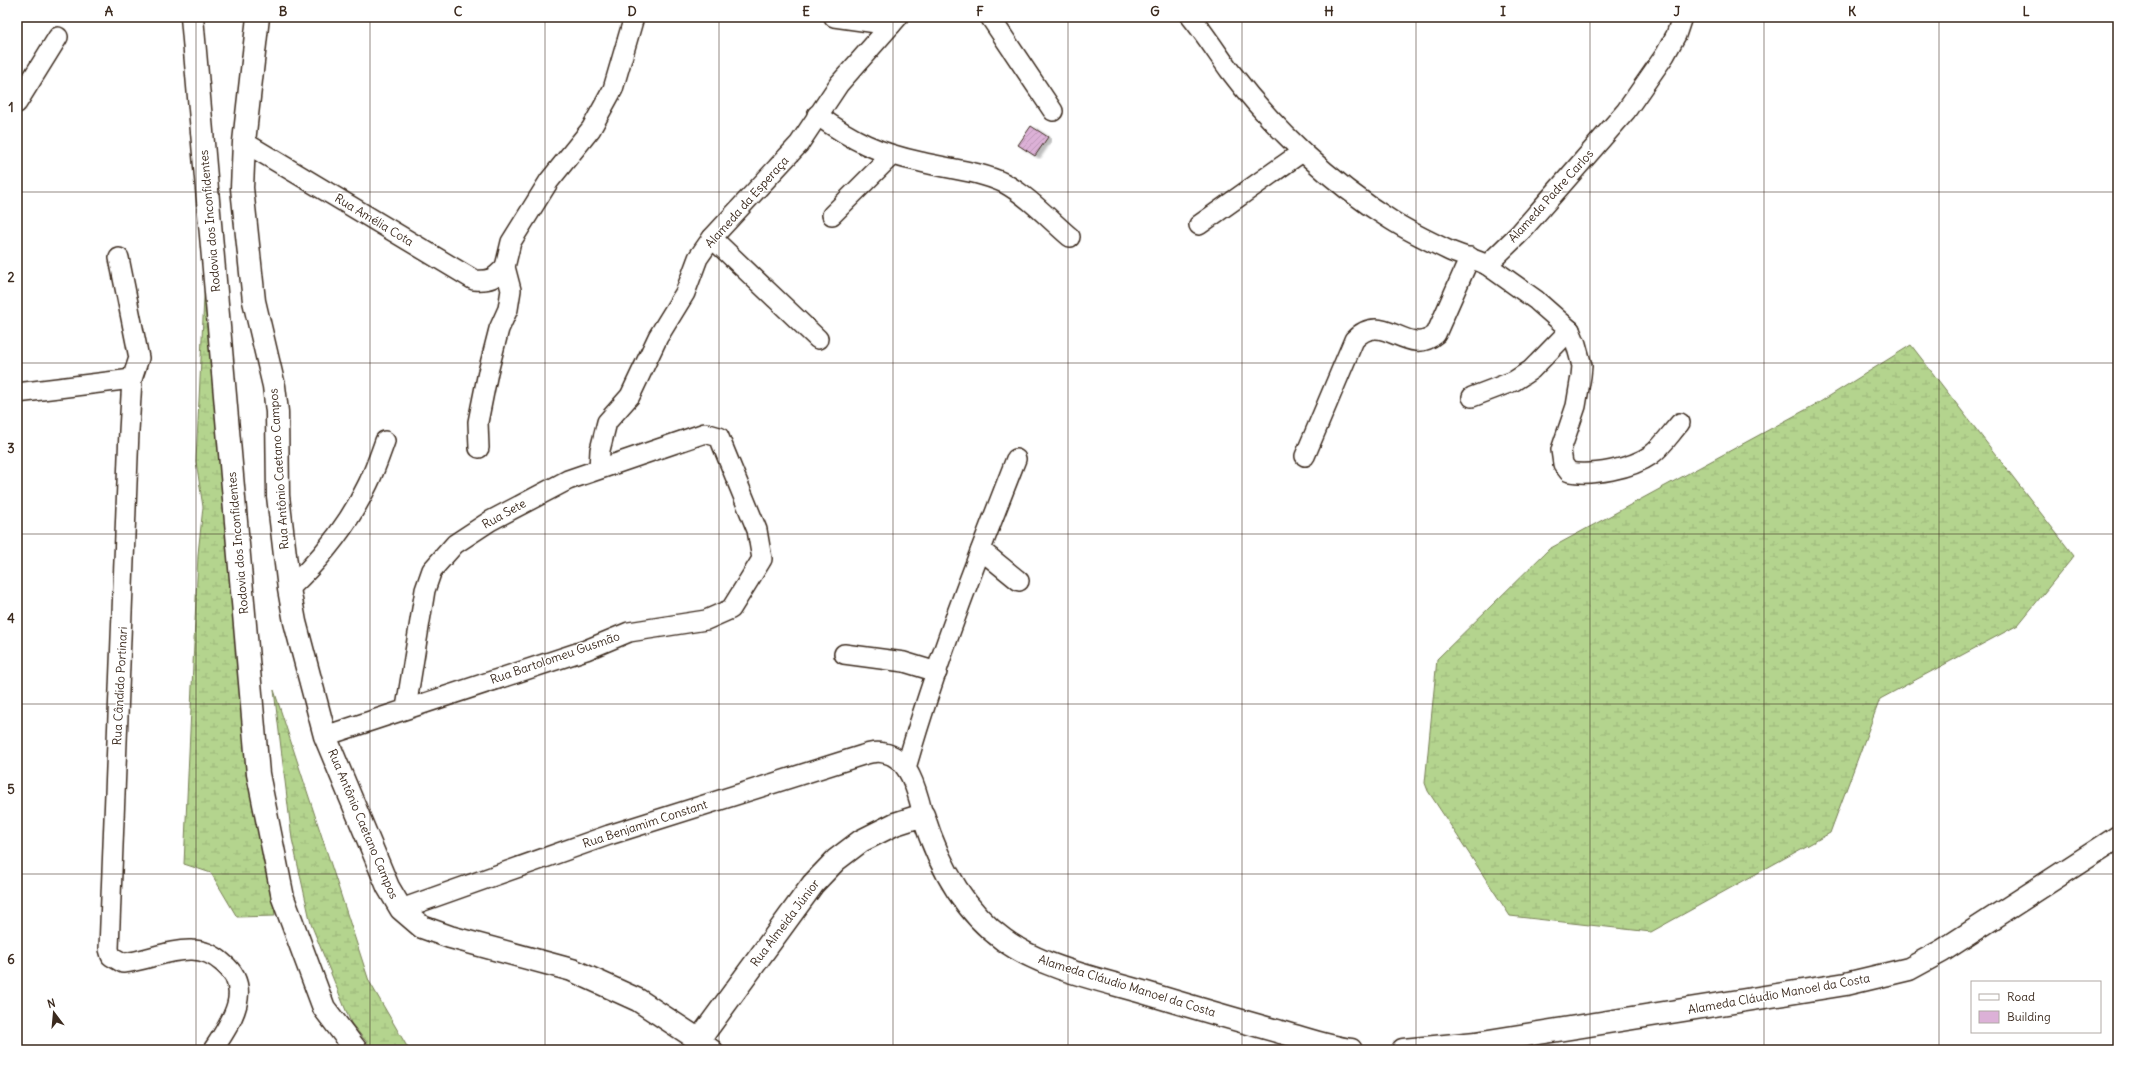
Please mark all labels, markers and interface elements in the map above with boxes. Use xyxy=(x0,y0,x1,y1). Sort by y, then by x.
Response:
text: A xyxy=(105,3,114,20)
text: B xyxy=(279,3,288,20)
text: C xyxy=(454,3,463,20)
text: D xyxy=(627,3,637,20)
text: E xyxy=(802,3,810,20)
text: F xyxy=(976,3,984,20)
text: G xyxy=(1150,3,1160,20)
text: H xyxy=(1324,3,1334,20)
text: I xyxy=(1500,3,1506,20)
text: J xyxy=(1674,3,1681,20)
text: K xyxy=(1848,3,1857,20)
text: L xyxy=(2022,3,2030,20)
text: 1 xyxy=(8,99,14,116)
street label: Alameda Padre Carlos xyxy=(1505,146,1596,245)
street label: Rodovia dos Inconfidentes xyxy=(196,149,223,293)
street label: Alameda da Esperaça xyxy=(702,153,792,251)
street label: Rua Amélia Cota xyxy=(332,190,417,249)
text: 2 xyxy=(7,269,15,286)
street label: Rua Antônio Caetano Campos xyxy=(265,388,292,550)
text: 3 xyxy=(7,440,15,457)
street label: Rodovia dos Inconfidentes xyxy=(224,471,251,615)
street label: Rua Sete xyxy=(479,495,528,532)
text: 4 xyxy=(7,610,15,627)
street label: Rua Cândido Portinari xyxy=(109,626,130,746)
street label: Rua Bartolomeu Gusmão xyxy=(488,628,622,687)
street label: Rua Antônio Caetano Campos xyxy=(325,747,402,901)
text: 5 xyxy=(7,781,15,798)
street label: Rua Benjamim Constant xyxy=(581,796,709,851)
street label: Rua Almeida Júnior xyxy=(747,876,822,969)
text: 6 xyxy=(7,951,15,968)
street label: Alameda Cláudio Manoel da Costa xyxy=(1037,951,1218,1020)
street label: Alameda Cláudio Manoel da Costa xyxy=(1687,970,1871,1017)
legend xyxy=(1971,981,2101,1033)
text: Road xyxy=(2007,989,2035,1004)
north arrow xyxy=(34,993,74,1033)
text: N xyxy=(46,996,57,1011)
text: Building xyxy=(2007,1009,2051,1024)

